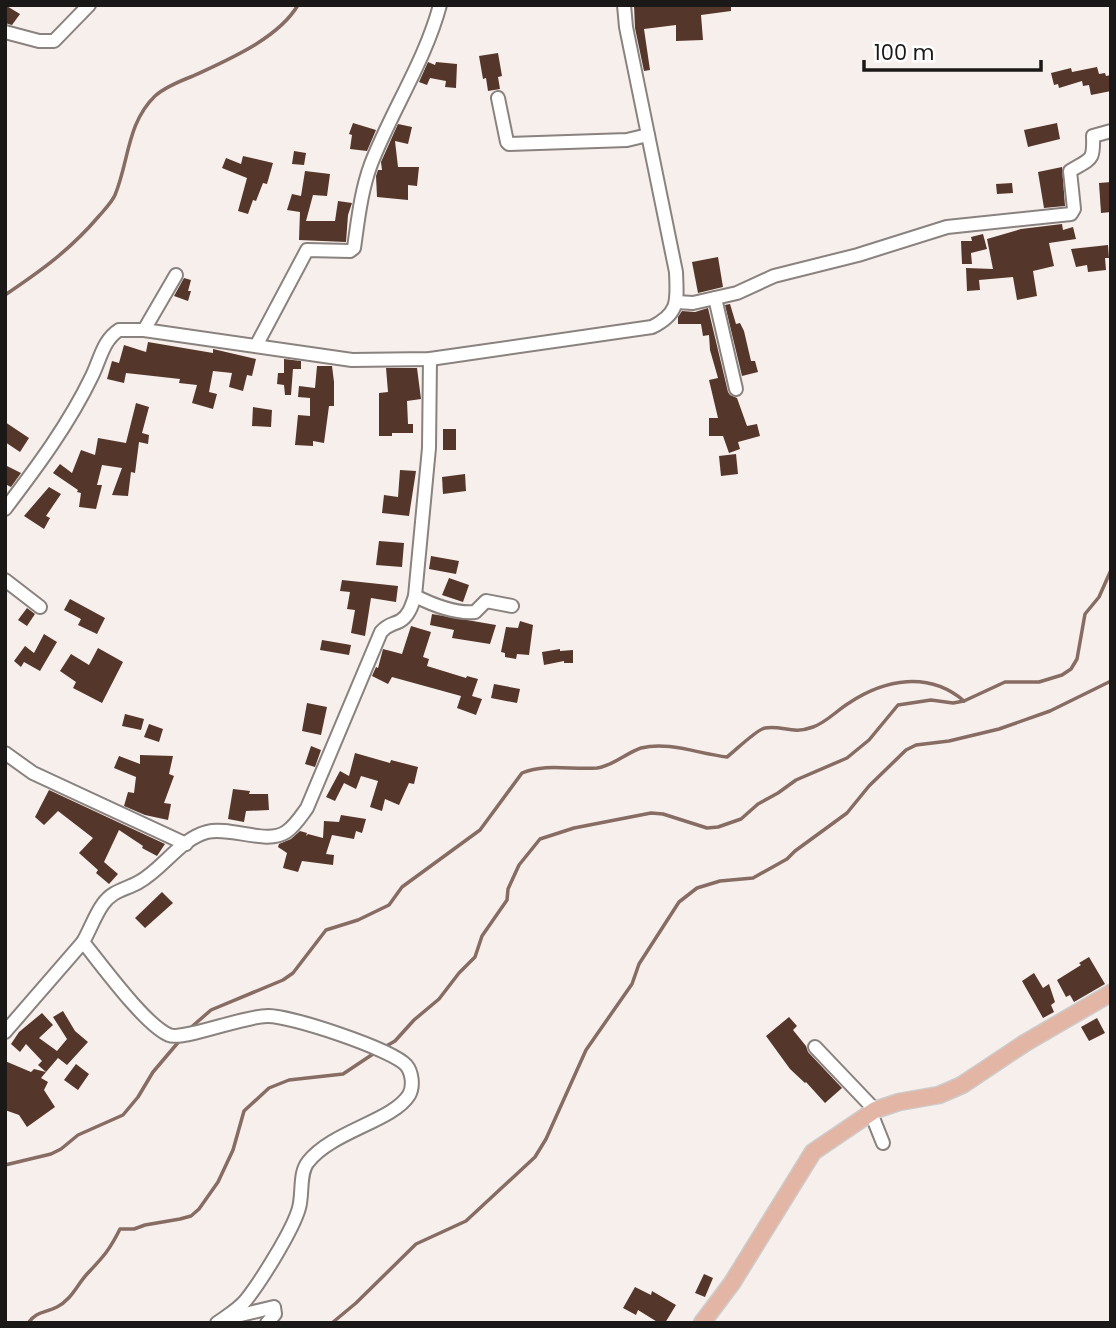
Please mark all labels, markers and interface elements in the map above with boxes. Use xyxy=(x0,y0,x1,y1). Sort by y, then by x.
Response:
scale bar xyxy=(864,28,1041,72)
text: 100 m xyxy=(874,38,934,67)

